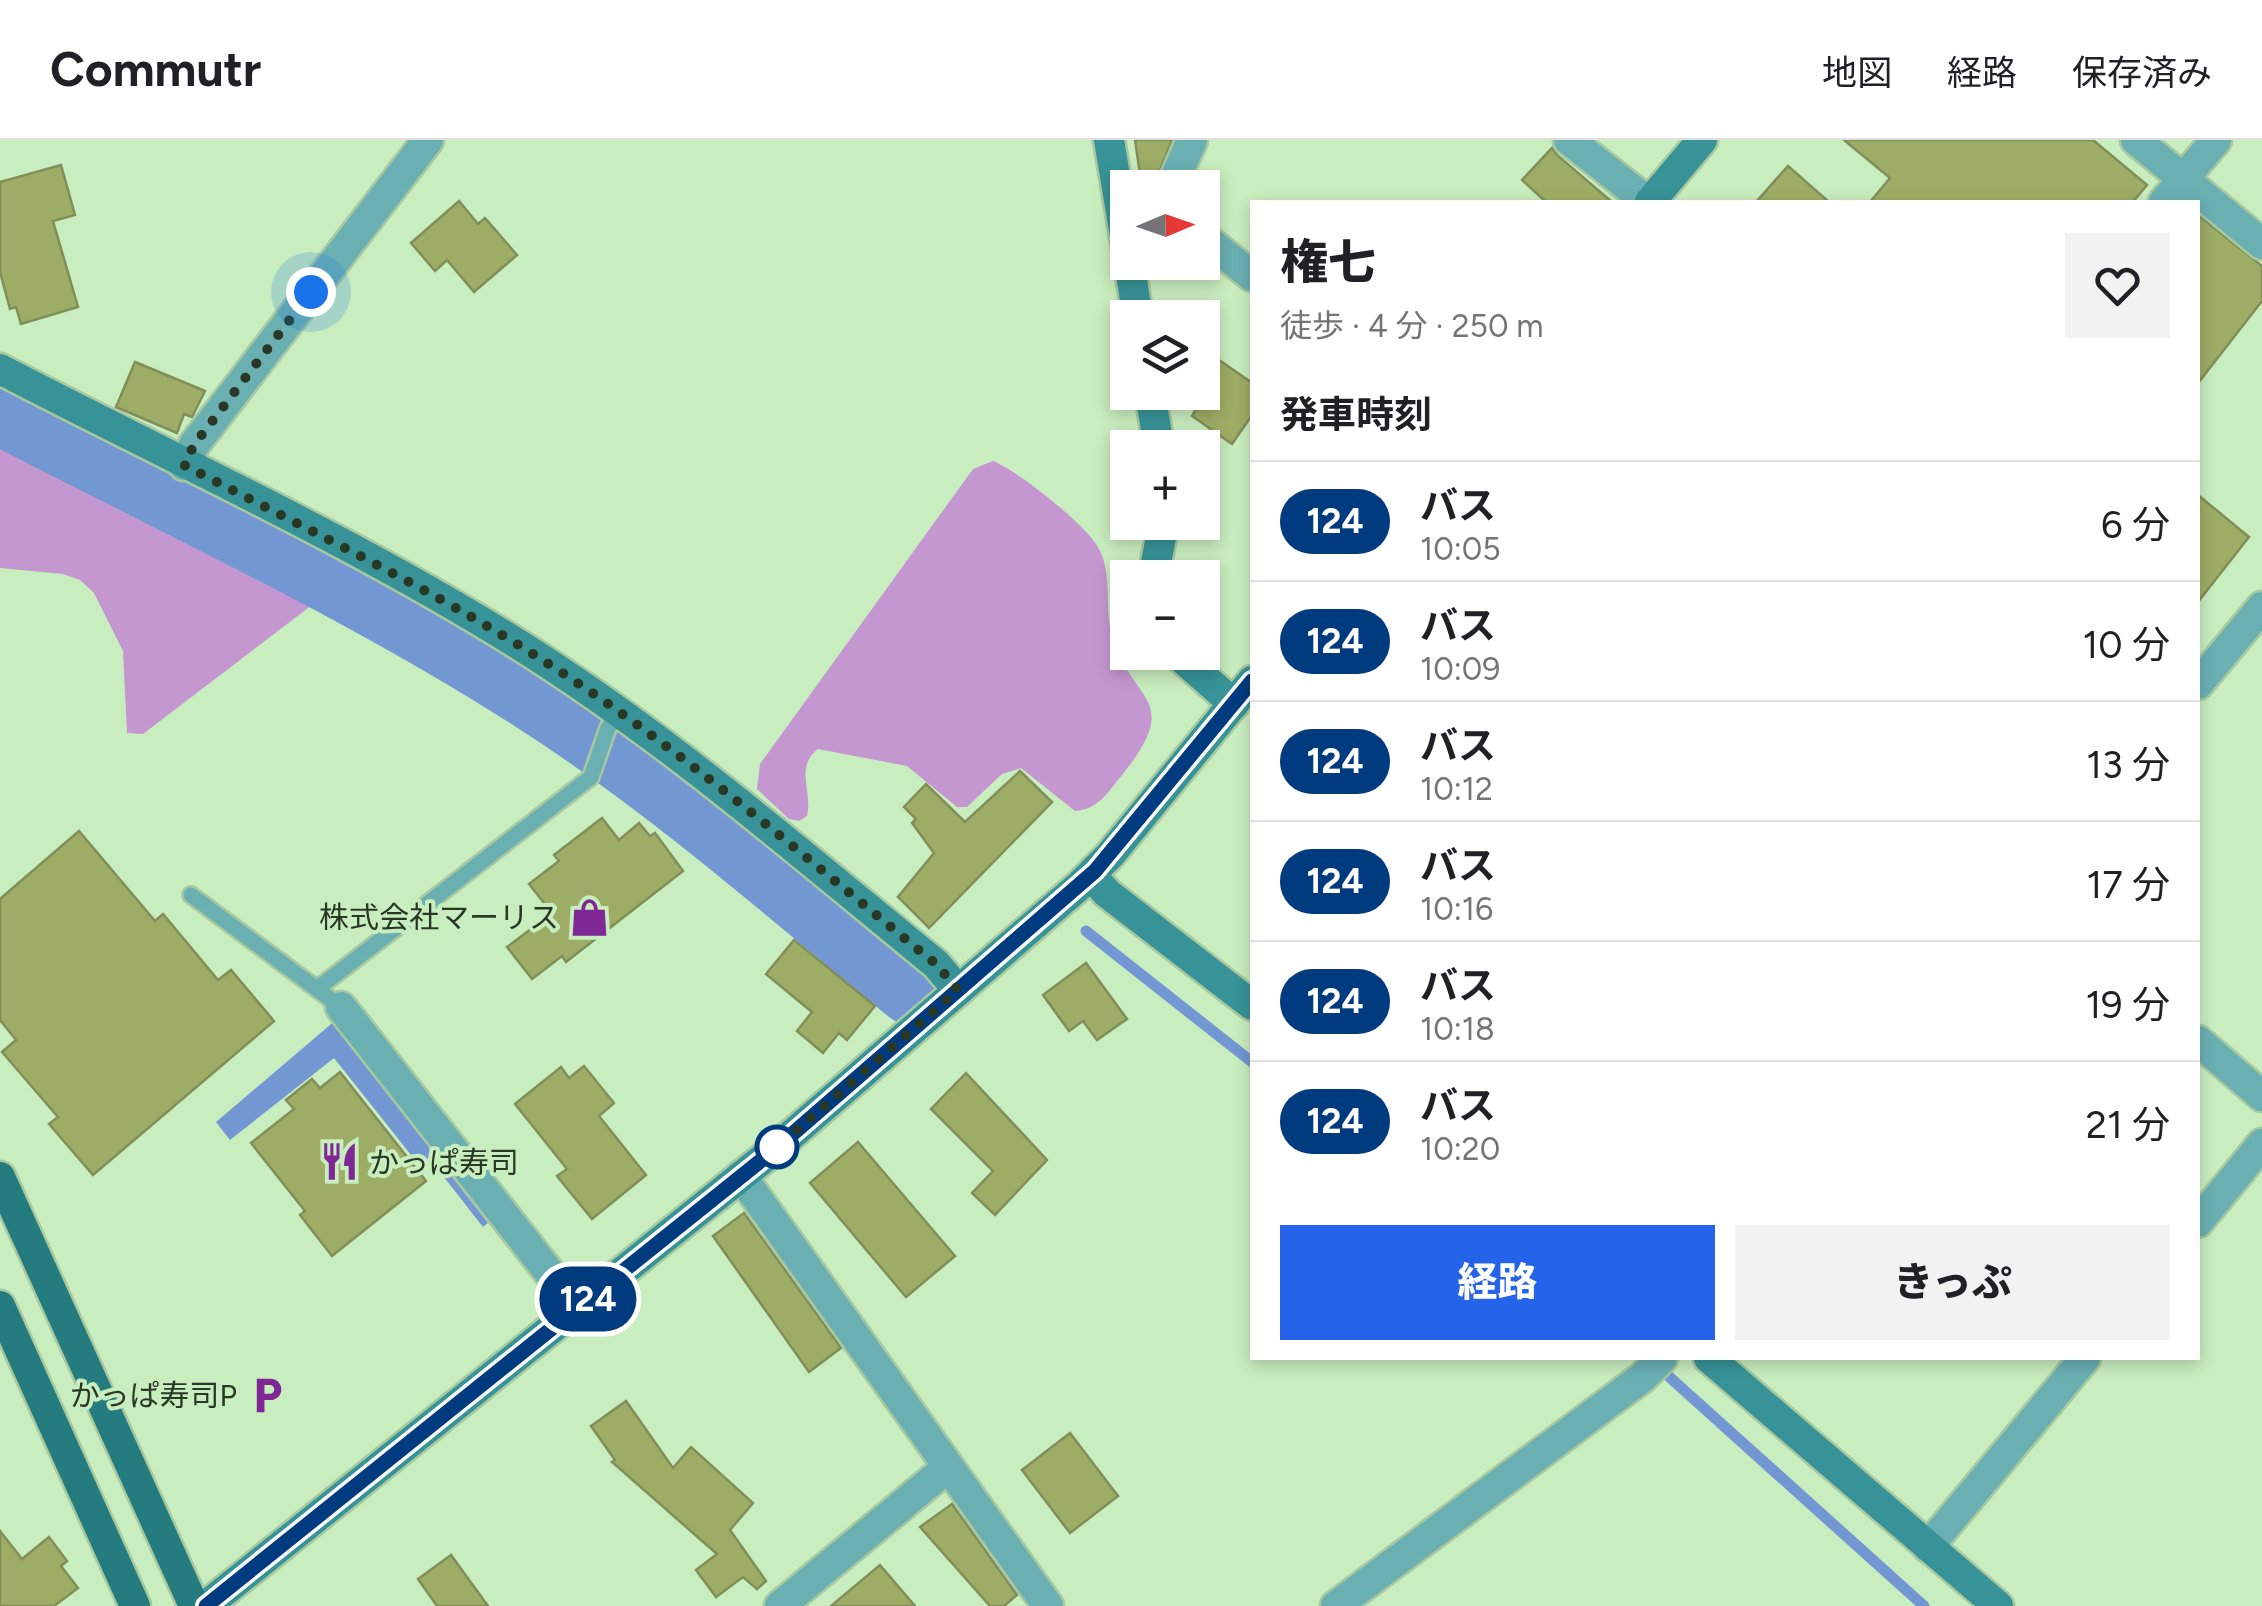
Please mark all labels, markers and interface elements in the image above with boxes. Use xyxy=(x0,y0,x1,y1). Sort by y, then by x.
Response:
text: Commutr xyxy=(50,40,261,98)
text: 地図 xyxy=(1822,52,1892,94)
text: 経路 xyxy=(1947,52,2017,94)
text: 保存済み xyxy=(2072,52,2212,94)
north arrow xyxy=(1110,170,1220,280)
map controls xyxy=(1110,170,1220,670)
text: 権七 xyxy=(1280,233,1376,291)
button: heart xyxy=(2065,233,2170,338)
your location xyxy=(286,267,336,317)
button: layers xyxy=(1110,300,1220,410)
text: 徒歩 · 4 分 · 250 m xyxy=(1280,307,1544,345)
text: 発車時刻 xyxy=(1280,392,1432,438)
button: + xyxy=(1110,430,1220,540)
text: バス xyxy=(1420,483,1496,529)
text: 124 xyxy=(1306,500,1364,542)
text: 6 分 xyxy=(2101,502,2170,548)
text: 10:05 xyxy=(1420,530,1501,568)
button: − xyxy=(1110,560,1220,670)
text: バス xyxy=(1420,603,1496,649)
text: 124 xyxy=(1306,620,1364,662)
text: 10 分 xyxy=(2083,622,2170,668)
text: 10:09 xyxy=(1420,650,1500,688)
text: バス xyxy=(1420,723,1496,769)
text: 124 xyxy=(1306,740,1364,782)
text: 13 分 xyxy=(2086,742,2170,788)
text: 10:12 xyxy=(1420,770,1493,808)
text: バス xyxy=(1420,843,1496,889)
text: 124 xyxy=(1306,860,1364,902)
text: 17 分 xyxy=(2087,862,2170,908)
text: 10:16 xyxy=(1420,890,1493,928)
shop icon: 株式会社マーリス xyxy=(568,896,610,938)
place label: 株式会社マーリス xyxy=(319,899,559,936)
text: バス xyxy=(1420,963,1496,1009)
text: 124 xyxy=(1306,980,1364,1022)
text: 19 分 xyxy=(2085,982,2170,1028)
text: 10:18 xyxy=(1420,1010,1495,1048)
text: バス xyxy=(1420,1083,1496,1129)
text: 124 xyxy=(1306,1100,1364,1142)
text: 21 分 xyxy=(2086,1102,2170,1148)
unlabelled marker xyxy=(756,1126,798,1168)
text: 10:20 xyxy=(1420,1130,1500,1168)
restaurant icon: かっぱ寿司 xyxy=(318,1141,360,1183)
place label: かっぱ寿司 xyxy=(369,1144,519,1181)
button: 経路 xyxy=(1280,1225,1715,1340)
button: きっぷ xyxy=(1735,1225,2170,1340)
line badge: 124 xyxy=(530,1266,646,1332)
text: 124 xyxy=(559,1278,617,1320)
parking icon: かっぱ寿司P xyxy=(246,1374,288,1416)
place label: かっぱ寿司P xyxy=(70,1377,237,1414)

